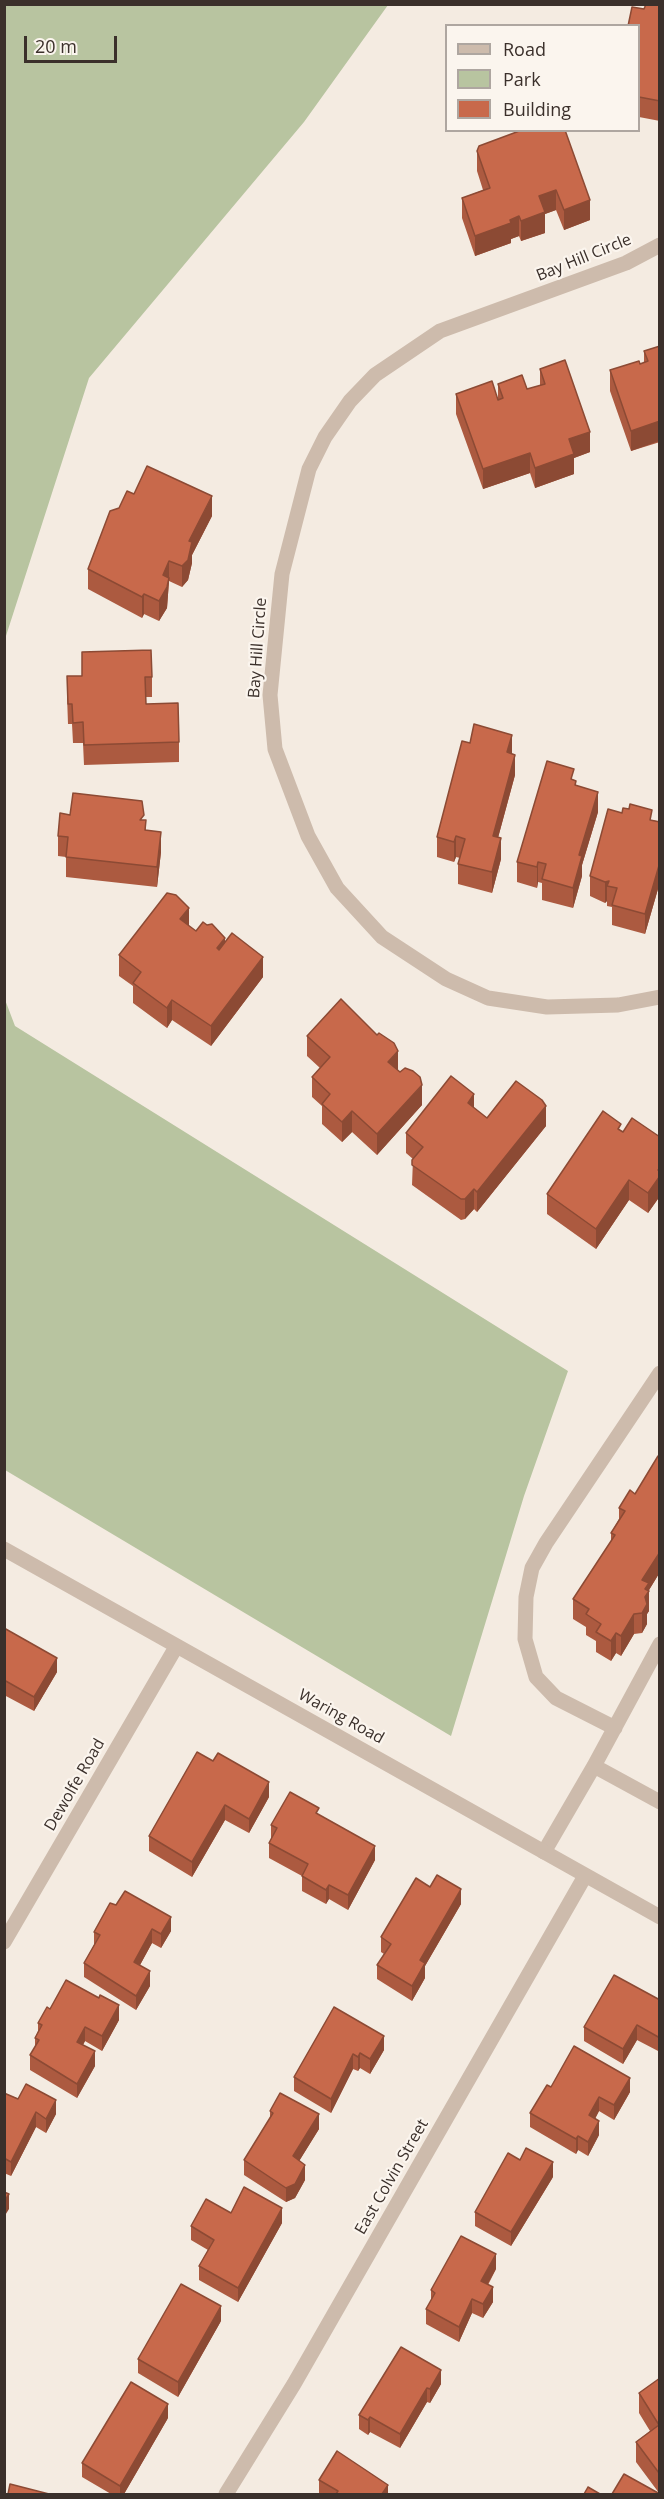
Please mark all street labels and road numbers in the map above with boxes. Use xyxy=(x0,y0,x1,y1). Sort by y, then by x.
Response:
street label: Bay Hill Circle xyxy=(534,230,634,286)
street label: Bay Hill Circle xyxy=(245,597,271,699)
street label: Waring Road xyxy=(295,1686,387,1748)
street label: Dewolfe Road xyxy=(41,1735,109,1835)
street label: East Colvin Street xyxy=(351,2116,433,2238)

